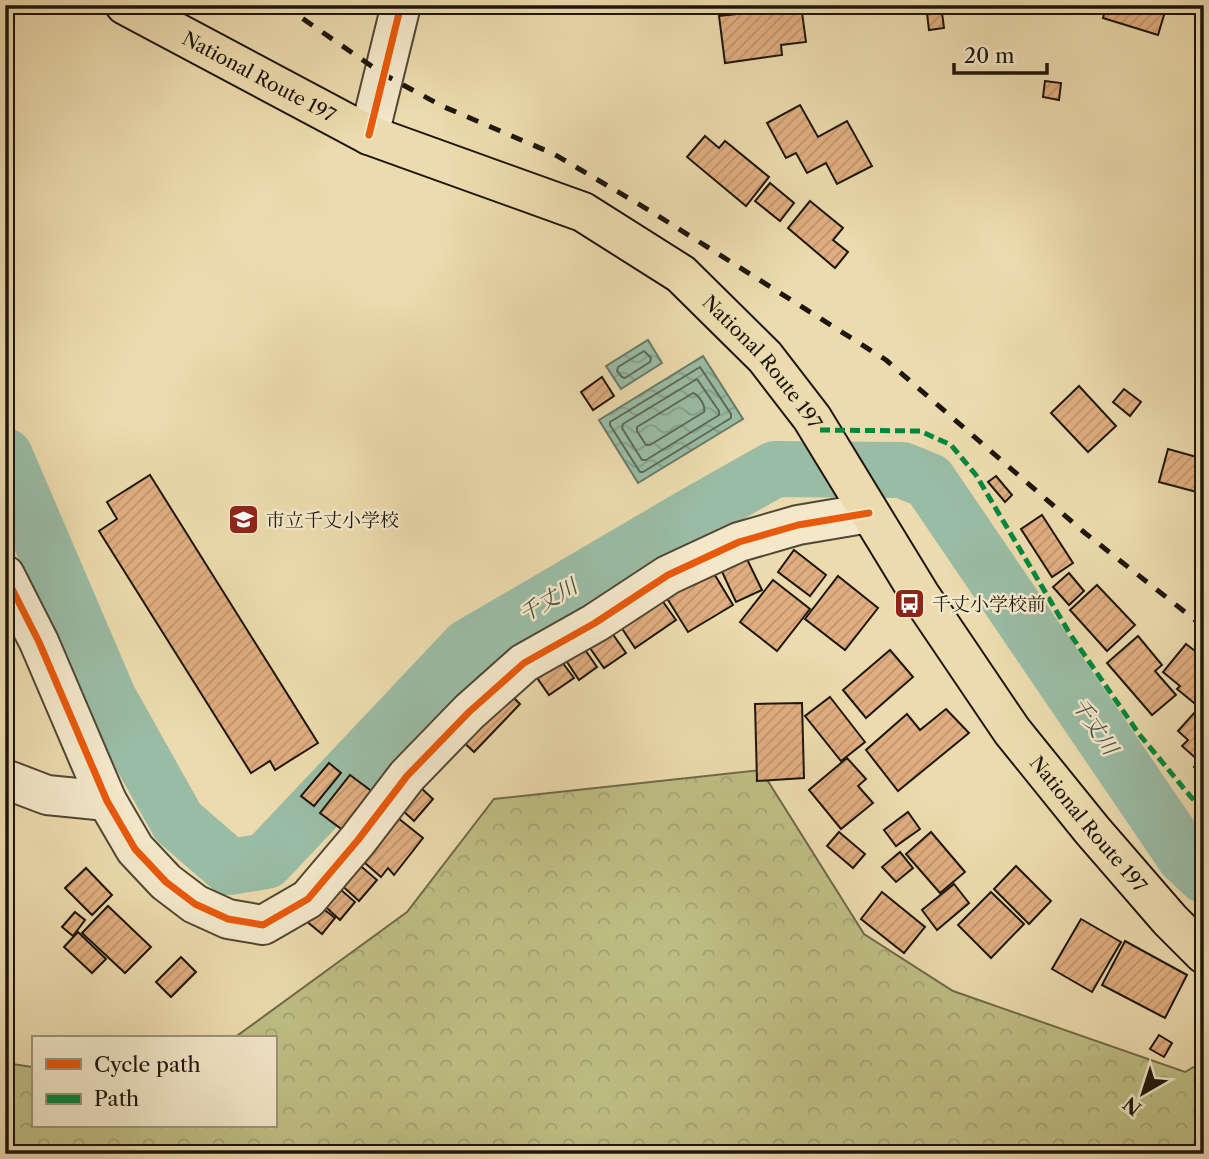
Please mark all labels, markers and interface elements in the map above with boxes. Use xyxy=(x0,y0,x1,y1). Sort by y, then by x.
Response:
street label: National Route 197 xyxy=(179,26,340,127)
scale bar xyxy=(954,32,1046,76)
text: 20 m xyxy=(964,43,1015,68)
street label: National Route 197 xyxy=(698,290,827,433)
school or university icon: 市立千丈小学校 xyxy=(226,503,260,537)
place label: 市立千丈小学校 xyxy=(266,509,399,532)
water label: 千丈川 xyxy=(514,572,583,627)
bus stop icon: 千丈小学校前 xyxy=(892,587,926,621)
place label: 千丈小学校前 xyxy=(932,593,1046,616)
water label: 千丈川 xyxy=(1067,693,1124,761)
street label: National Route 197 xyxy=(1025,751,1152,897)
legend xyxy=(32,1036,276,1128)
text: Cycle path xyxy=(94,1052,201,1077)
north arrow xyxy=(1108,1058,1178,1128)
text: Path xyxy=(94,1086,139,1111)
text: N xyxy=(1119,1092,1146,1120)

